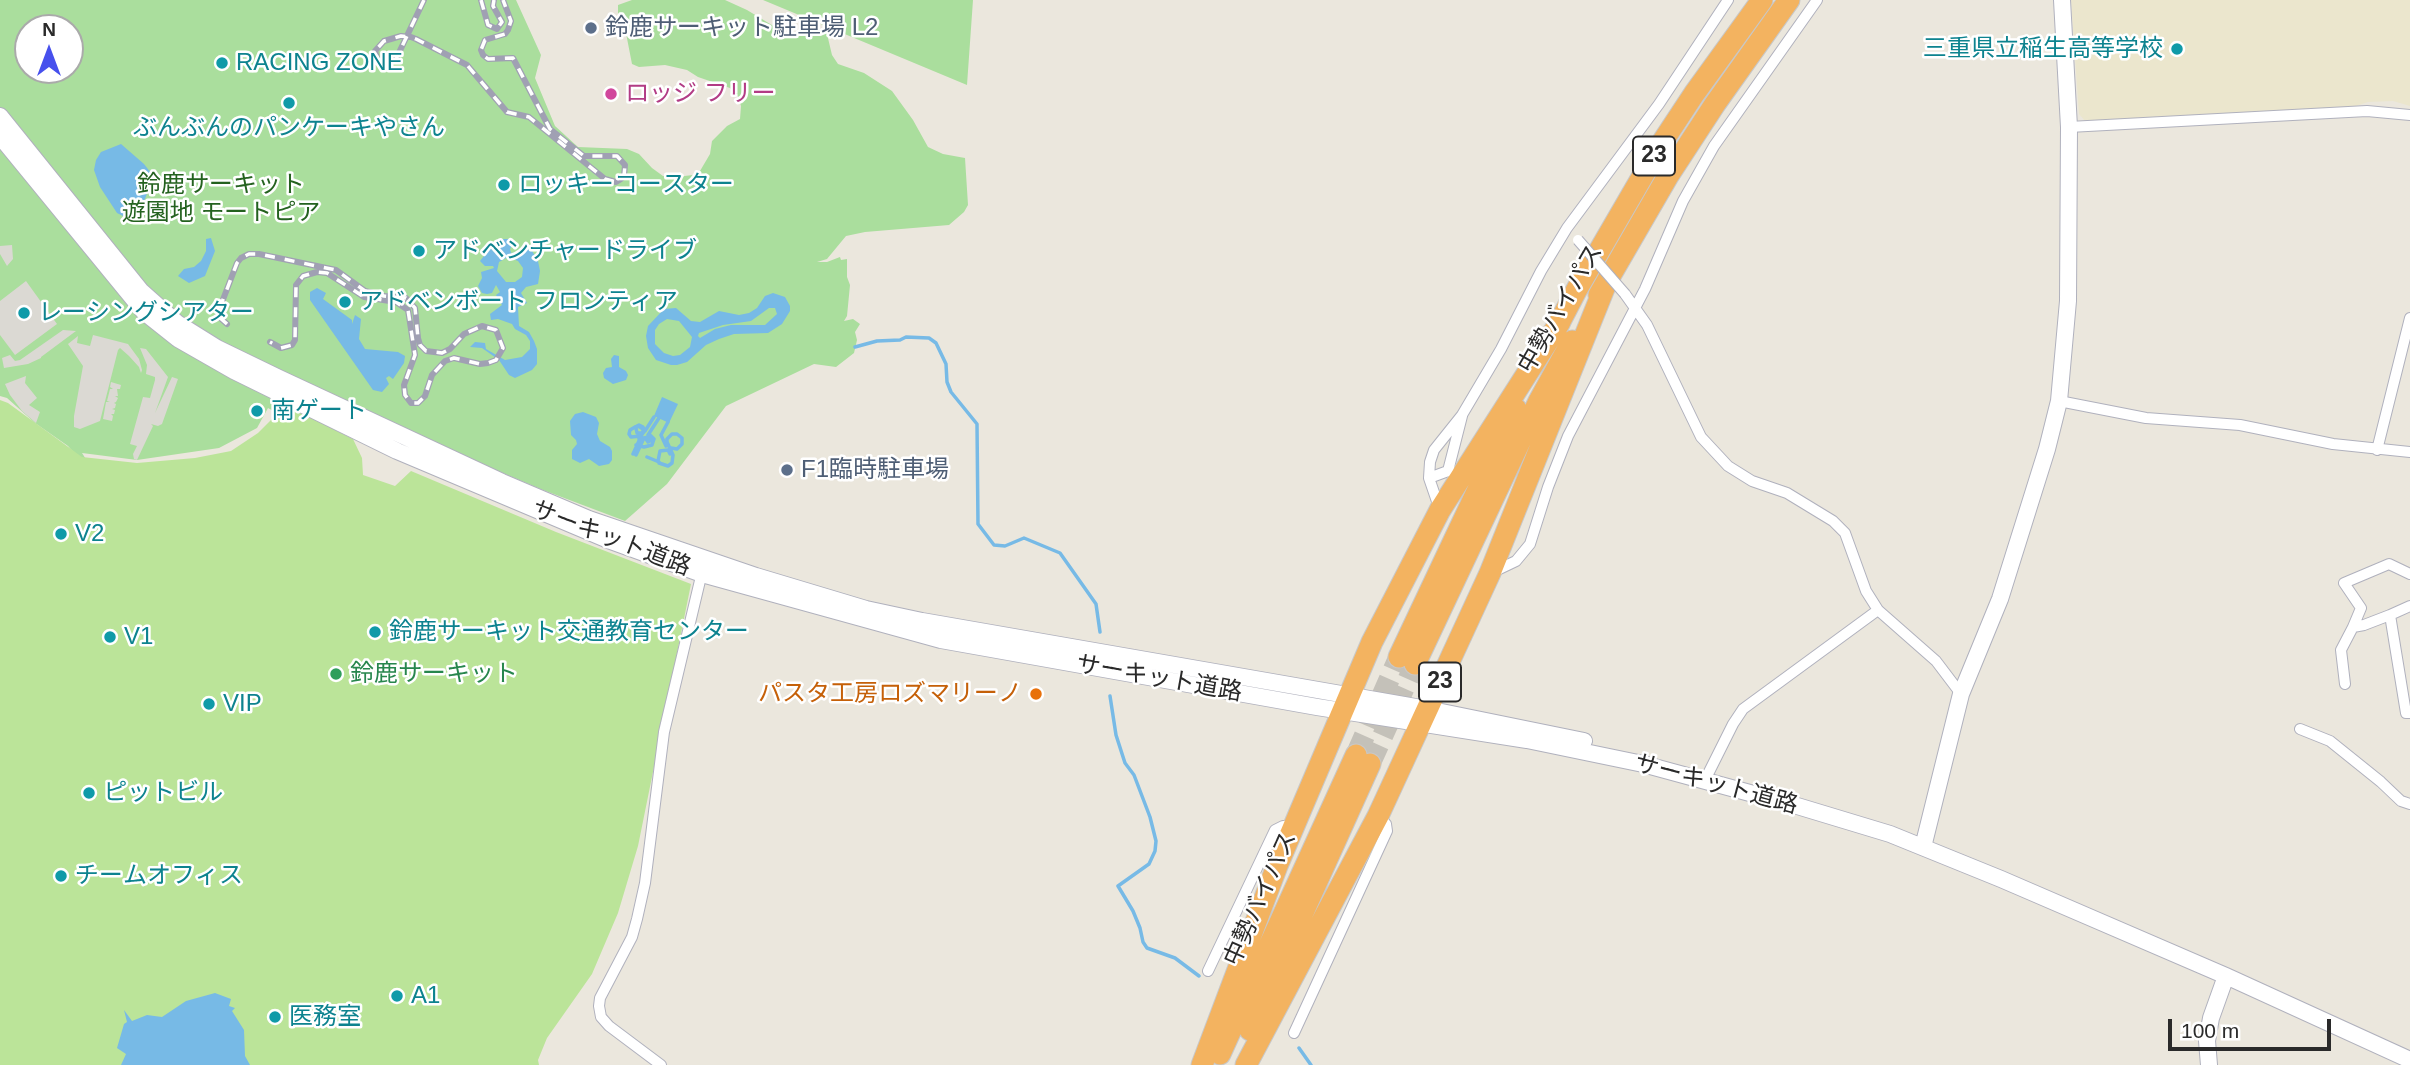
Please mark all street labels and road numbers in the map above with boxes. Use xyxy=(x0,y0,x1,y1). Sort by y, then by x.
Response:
road number: 23 xyxy=(1633,136,1675,176)
street label: 中勢バイパス xyxy=(1513,239,1609,379)
street label: サーキット道路 xyxy=(527,495,695,583)
street label: サーキット道路 xyxy=(1074,650,1244,708)
road number: 23 xyxy=(1419,662,1461,702)
street label: サーキット道路 xyxy=(1631,749,1801,821)
street label: 中勢バイパス xyxy=(1219,827,1303,971)

